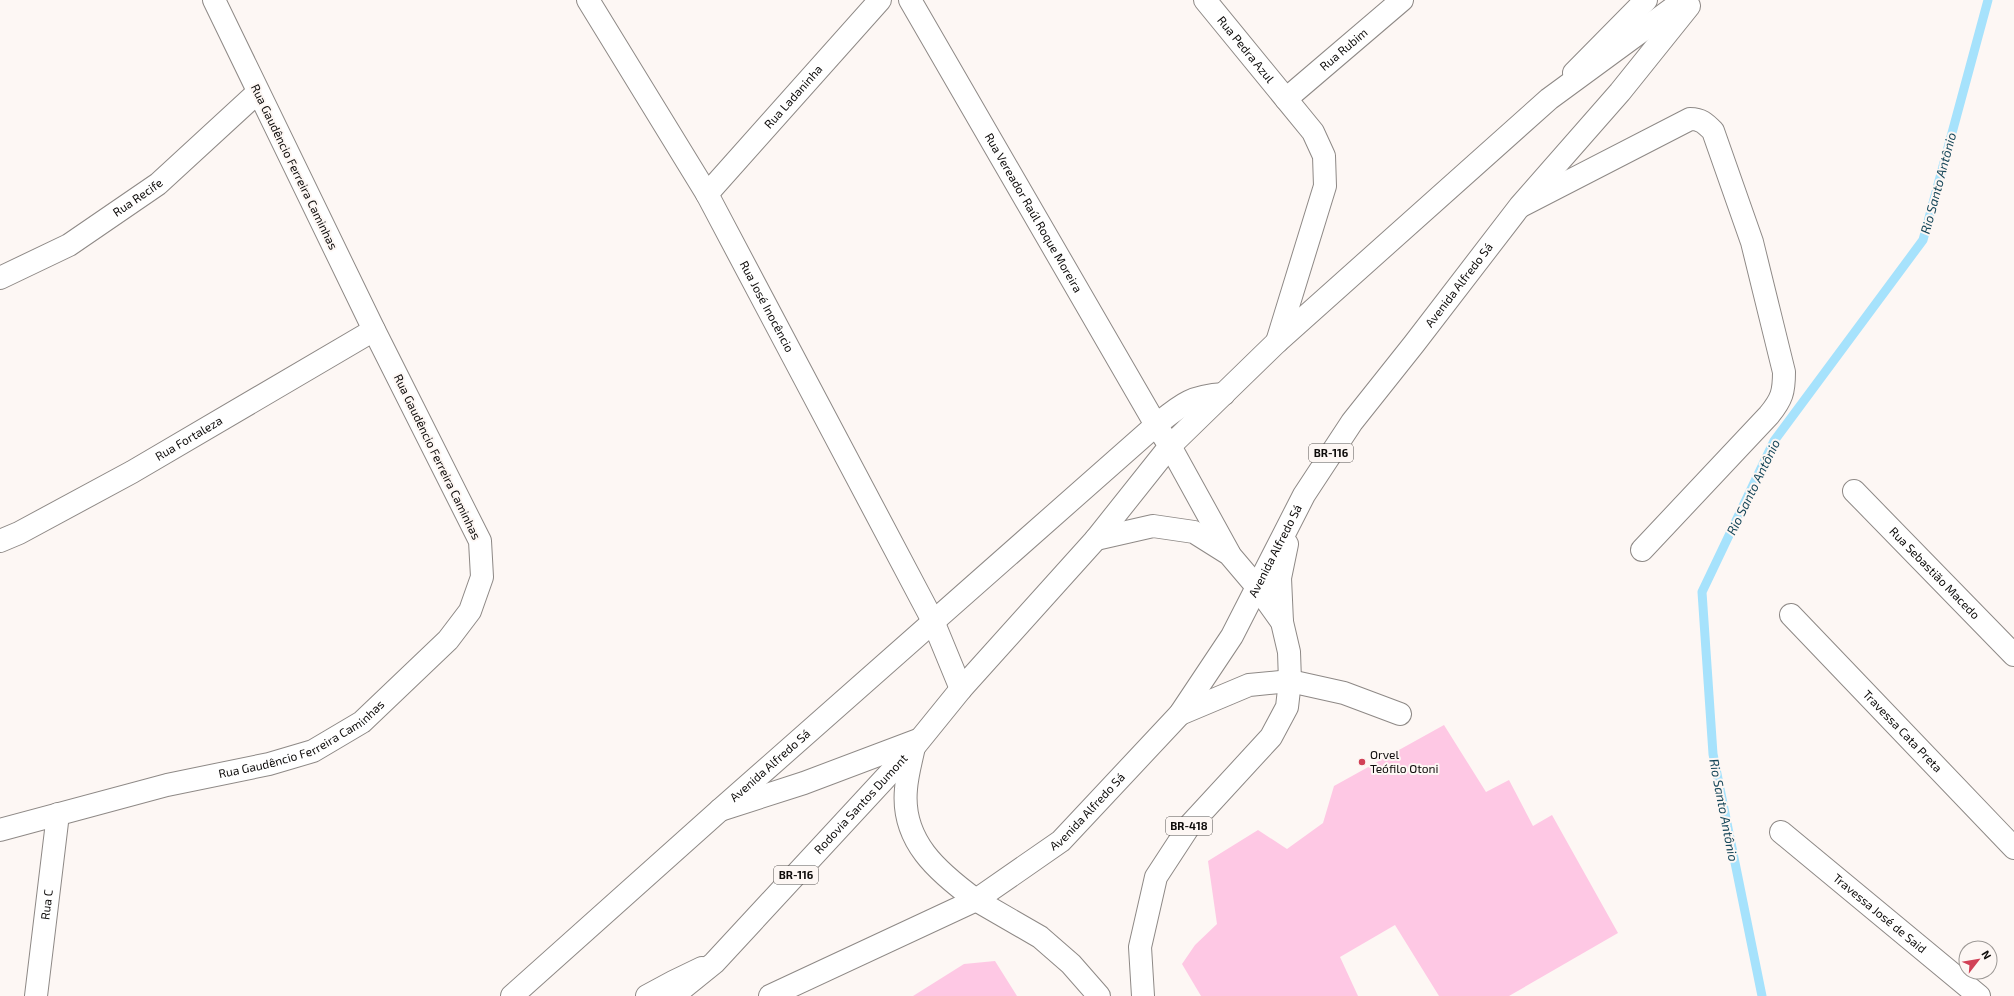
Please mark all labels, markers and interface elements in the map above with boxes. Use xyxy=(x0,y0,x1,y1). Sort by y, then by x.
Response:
street label: Rua Pedra Azul xyxy=(1215,13,1278,85)
street label: Rua Rubim xyxy=(1316,25,1370,73)
street label: Rua Ladaninha xyxy=(761,62,825,131)
street label: Rua Gaudêncio Ferreira Caminhas xyxy=(249,82,341,252)
street label: Rua Vereador Raúl Roque Moreira xyxy=(982,130,1086,295)
water label: Rio Santo Antônio xyxy=(1917,131,1959,235)
street label: Rua Recife xyxy=(110,175,165,219)
street label: Avenida Alfredo Sá xyxy=(1422,240,1495,329)
street label: Rua José Inocêncio xyxy=(738,258,797,354)
street label: Rua Gaudêncio Ferreira Caminhas xyxy=(392,372,484,542)
street label: Rua Fortaleza xyxy=(152,413,224,463)
water label: Rio Santo Antônio xyxy=(1723,437,1783,537)
road number: BR-116 xyxy=(1309,444,1353,462)
street label: Avenida Alfredo Sá xyxy=(1245,502,1304,599)
street label: Rua Sebastião Macedo xyxy=(1887,524,1983,622)
street label: Travessa Cata Preta xyxy=(1861,687,1946,775)
street label: Rua Gaudêncio Ferreira Caminhas xyxy=(217,697,387,780)
street label: Avenida Alfredo Sá xyxy=(727,726,812,804)
place label: Orvel Teófilo Otoni xyxy=(1370,747,1439,775)
street label: Rodovia Santos Dumont xyxy=(811,751,910,856)
marker: Orvel Teófilo Otoni xyxy=(1357,757,1367,767)
water label: Rio Santo Antônio xyxy=(1706,757,1742,863)
street label: Avenida Alfredo Sá xyxy=(1047,770,1127,853)
road number: BR-418 xyxy=(1166,817,1212,835)
road number: BR-116 xyxy=(774,866,818,884)
street label: Travessa José de Said xyxy=(1831,870,1930,955)
street label: Rua C xyxy=(37,888,55,920)
north arrow xyxy=(1958,940,1998,980)
text: N xyxy=(1979,948,1995,961)

